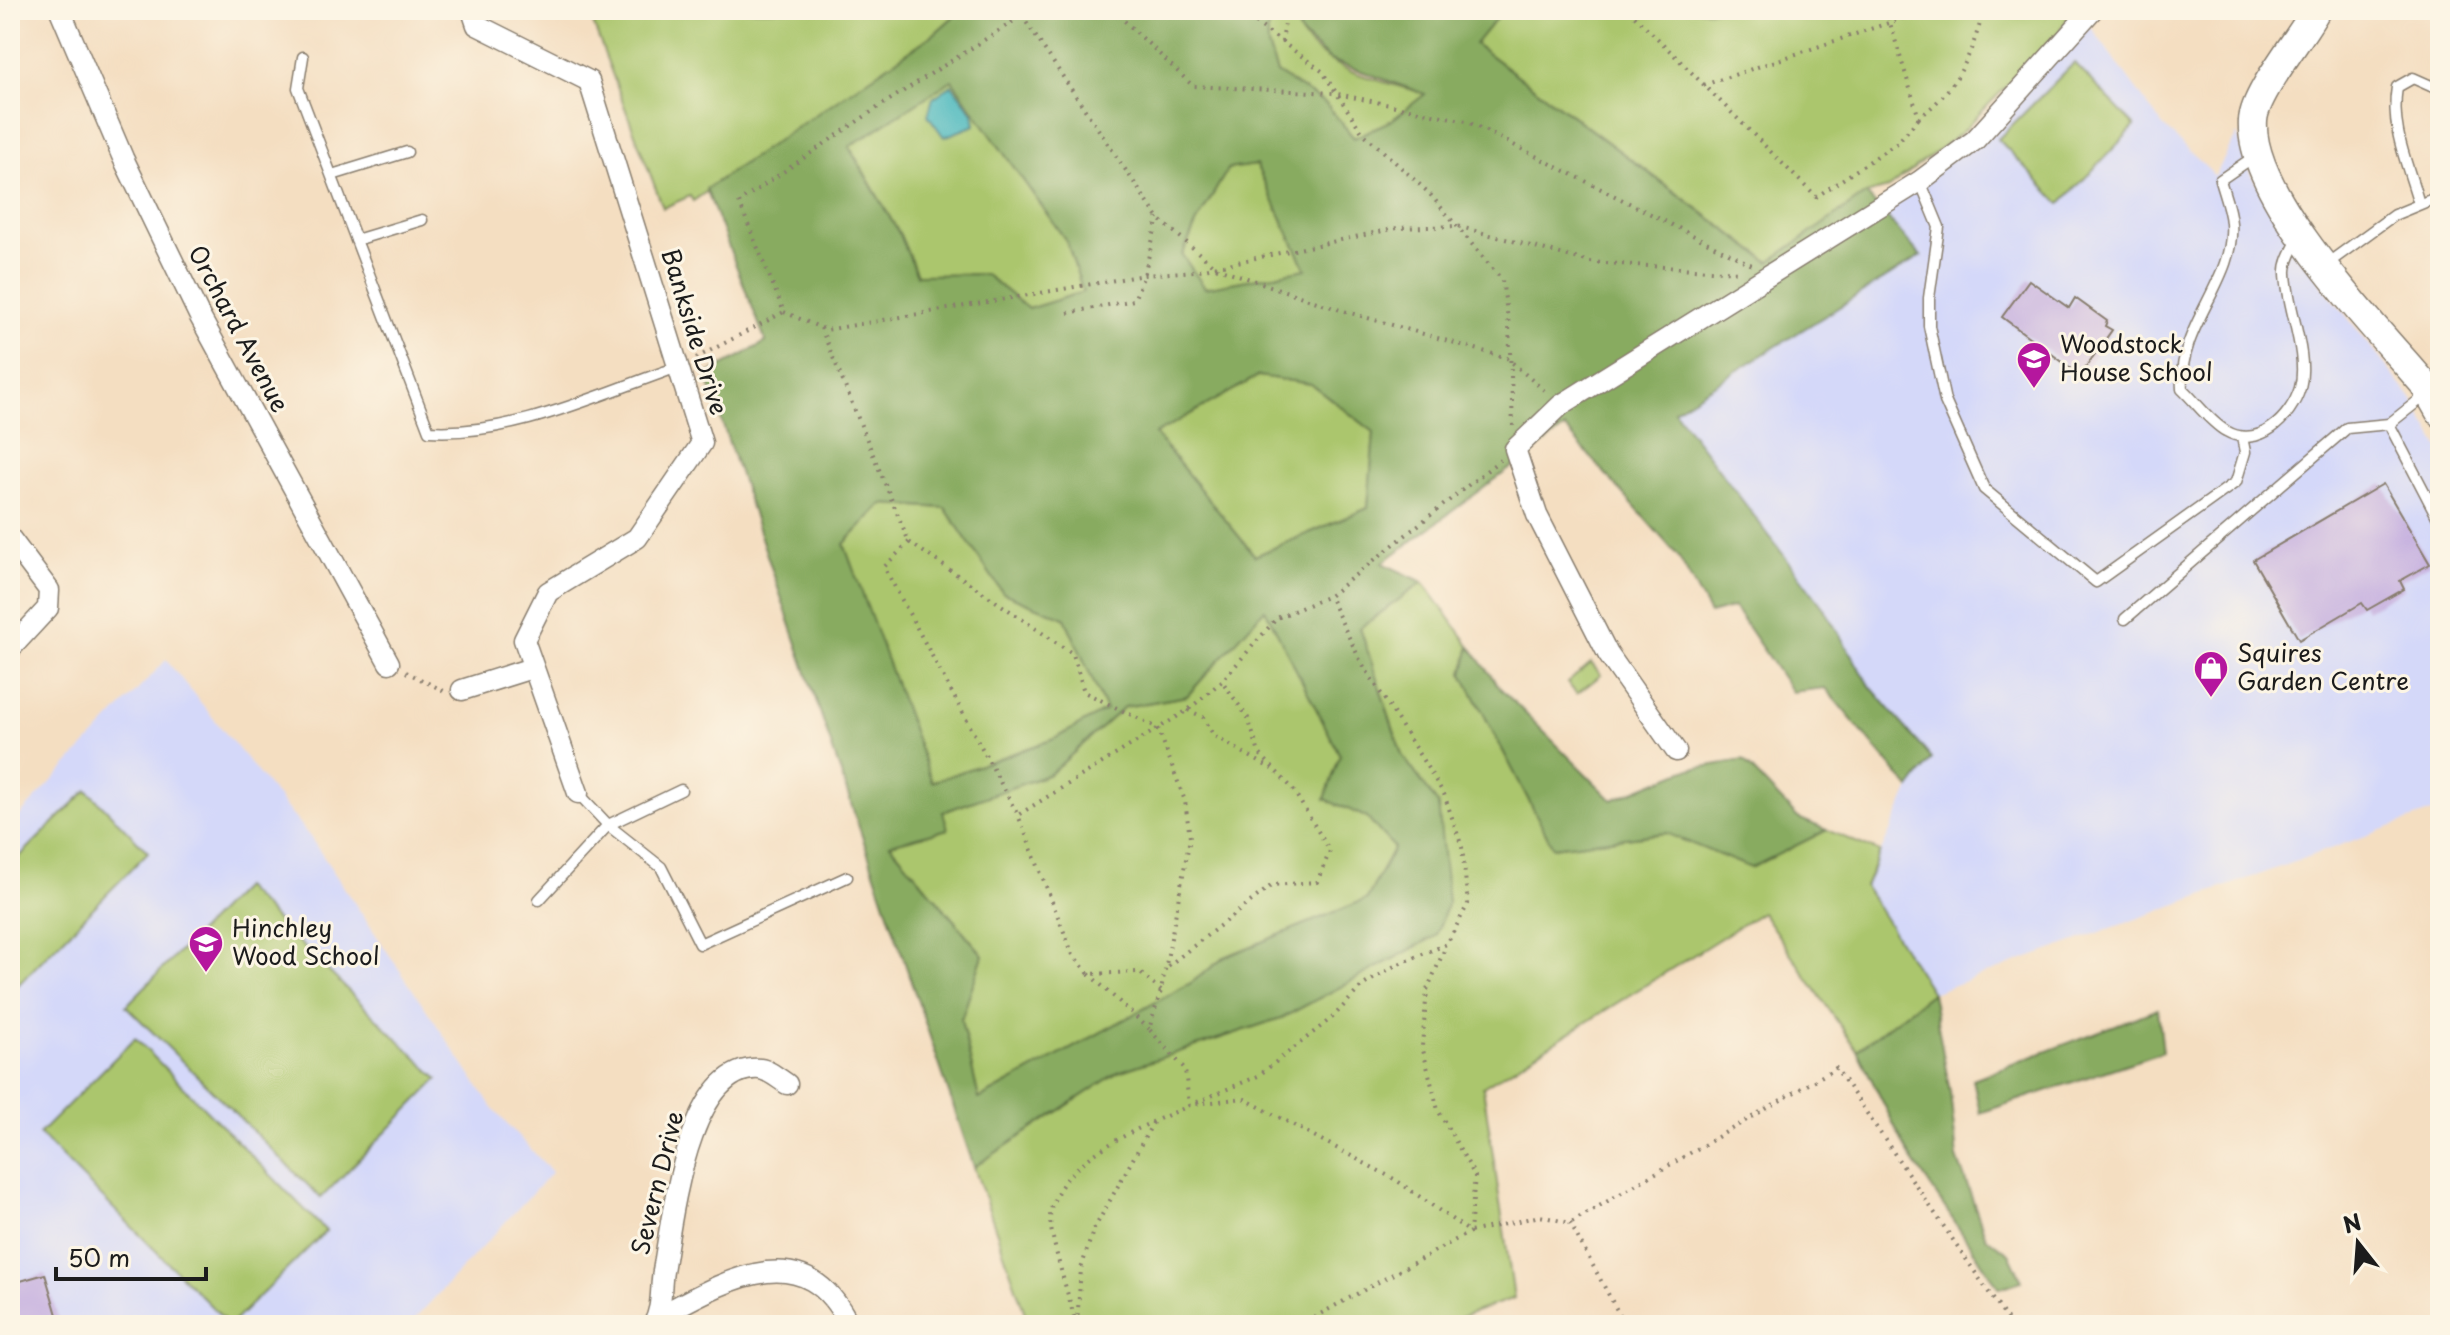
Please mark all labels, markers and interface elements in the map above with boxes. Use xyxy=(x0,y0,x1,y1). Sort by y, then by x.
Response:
street label: Orchard Avenue xyxy=(181,238,299,418)
street label: Bankside Drive xyxy=(653,244,738,419)
place label: Woodstock House School xyxy=(2060,325,2213,389)
school or university icon: Woodstock House School xyxy=(2015,340,2053,390)
place label: Squires Garden Centre xyxy=(2237,634,2409,698)
shop icon: Squires Garden Centre xyxy=(2192,649,2230,699)
place label: Hinchley Wood School xyxy=(232,909,380,973)
school or university icon: Hinchley Wood School xyxy=(187,924,225,974)
street label: Severn Drive xyxy=(621,1107,691,1258)
north arrow xyxy=(2318,1203,2398,1283)
text: N xyxy=(2339,1204,2365,1241)
scale bar xyxy=(56,1231,206,1281)
text: 50 m xyxy=(68,1239,130,1275)

